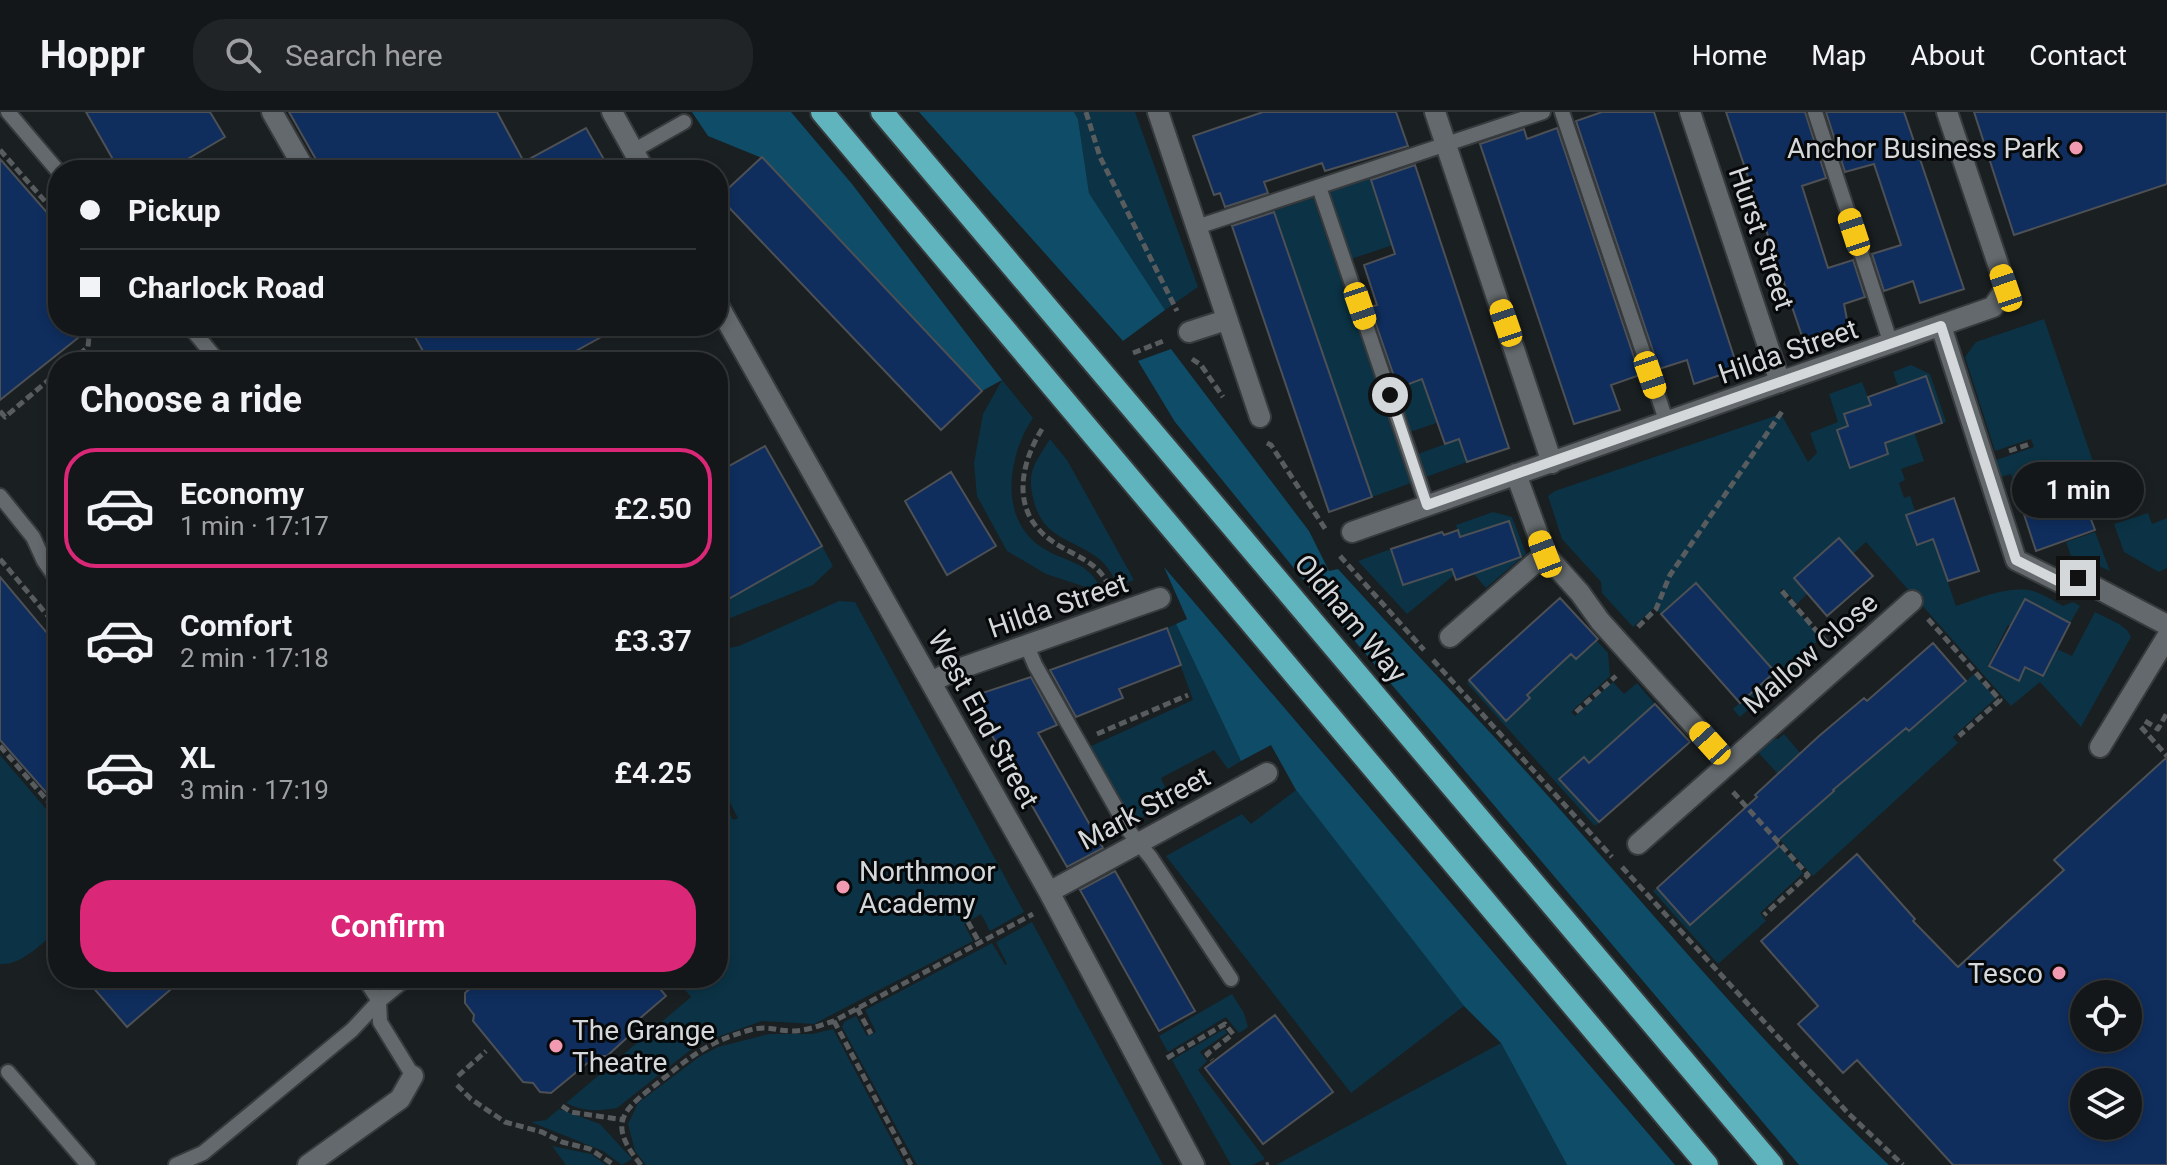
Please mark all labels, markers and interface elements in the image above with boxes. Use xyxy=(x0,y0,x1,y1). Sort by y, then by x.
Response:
search box xyxy=(193,19,753,91)
text: Hoppr xyxy=(40,33,145,77)
icon: search xyxy=(221,33,265,77)
text: Search here xyxy=(285,38,443,73)
text: Home xyxy=(1692,39,1767,72)
text: Map xyxy=(1811,39,1867,72)
text: About xyxy=(1911,39,1985,72)
text: Contact xyxy=(2029,39,2127,72)
place label: Anchor Business Park xyxy=(1787,132,2061,165)
marker: Anchor Business Park xyxy=(2067,139,2085,157)
street label: Hurst Street xyxy=(1722,162,1801,314)
text: Pickup xyxy=(128,193,221,228)
car xyxy=(1835,205,1873,259)
car xyxy=(1987,261,2025,315)
text: Charlock Road xyxy=(128,270,325,305)
car xyxy=(1341,279,1379,333)
car xyxy=(1487,296,1525,350)
street label: Hilda Street xyxy=(1714,312,1862,391)
car xyxy=(1631,348,1669,402)
route start xyxy=(1372,377,1408,413)
text: Choose a ride xyxy=(80,379,302,421)
callout: 1 min xyxy=(2012,462,2144,518)
icon: car xyxy=(84,472,156,544)
text: 1 min xyxy=(2045,475,2111,505)
text: Economy xyxy=(180,476,304,511)
text: £2.50 xyxy=(614,491,692,526)
text: 1 min · 17:17 xyxy=(180,511,329,541)
car xyxy=(1525,527,1565,581)
street label: Oldham Way xyxy=(1288,548,1414,689)
route end xyxy=(2060,560,2096,596)
street label: Hilda Street xyxy=(984,566,1132,645)
street label: Mallow Close xyxy=(1736,586,1884,721)
icon: car xyxy=(84,604,156,676)
text: Comfort xyxy=(180,608,292,643)
text: £3.37 xyxy=(614,623,692,658)
street label: West End Street xyxy=(921,625,1046,814)
text: 2 min · 17:18 xyxy=(180,643,329,673)
car xyxy=(1685,717,1735,769)
icon: car xyxy=(84,736,156,808)
text: XL xyxy=(180,740,215,775)
text: £4.25 xyxy=(614,755,692,790)
street label: Mark Street xyxy=(1073,760,1216,857)
text: 3 min · 17:19 xyxy=(180,775,329,805)
place label: Northmoor Academy xyxy=(859,855,996,920)
marker: Northmoor Academy xyxy=(834,878,852,896)
button: Confirm xyxy=(80,880,696,972)
place label: Tesco xyxy=(1968,957,2043,990)
marker: Tesco xyxy=(2050,964,2068,982)
map controls xyxy=(2070,980,2142,1140)
button: locate xyxy=(2070,980,2142,1052)
place label: The Grange Theatre xyxy=(572,1014,715,1079)
marker: The Grange Theatre xyxy=(547,1037,565,1055)
button: layers xyxy=(2070,1068,2142,1140)

